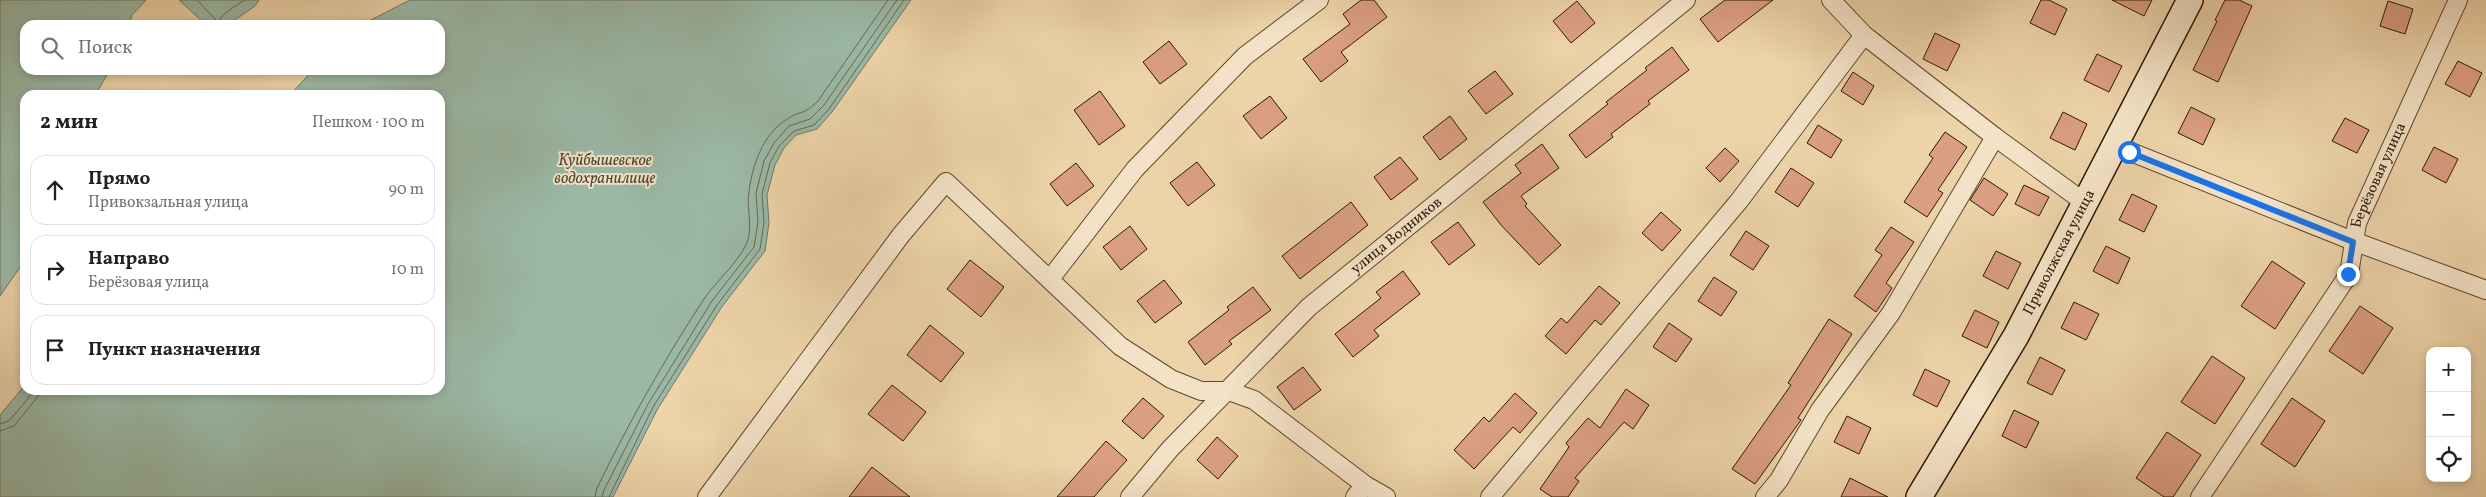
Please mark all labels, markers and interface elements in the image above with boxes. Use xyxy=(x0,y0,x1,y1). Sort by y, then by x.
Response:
search box xyxy=(20,20,445,75)
icon: search xyxy=(38,34,66,62)
text: Поиск xyxy=(78,35,132,61)
text: 2 мин xyxy=(40,108,98,137)
text: Пешком · 100 m xyxy=(312,112,425,134)
street label: Берёзовая улица xyxy=(2346,119,2412,229)
route start xyxy=(2118,141,2141,164)
water label: Куйбышевское водохранилище xyxy=(555,150,656,190)
text: Прямо xyxy=(88,166,150,192)
icon: ahead xyxy=(41,176,69,204)
text: 90 m xyxy=(388,179,424,201)
street label: Приволжская улица xyxy=(2018,186,2100,319)
text: Привокзальная улица xyxy=(88,192,249,214)
street label: улица Водников xyxy=(1346,192,1447,279)
text: Направо xyxy=(88,246,170,272)
icon: right xyxy=(41,256,69,284)
text: 10 m xyxy=(391,259,424,281)
route end xyxy=(2337,263,2360,286)
text: Берёзовая улица xyxy=(88,272,209,294)
icon: arrive xyxy=(41,336,69,364)
text: Пункт назначения xyxy=(88,337,261,363)
map controls xyxy=(2426,347,2471,482)
button: + xyxy=(2426,347,2471,392)
button: − xyxy=(2426,392,2471,437)
button: locate xyxy=(2426,437,2471,482)

